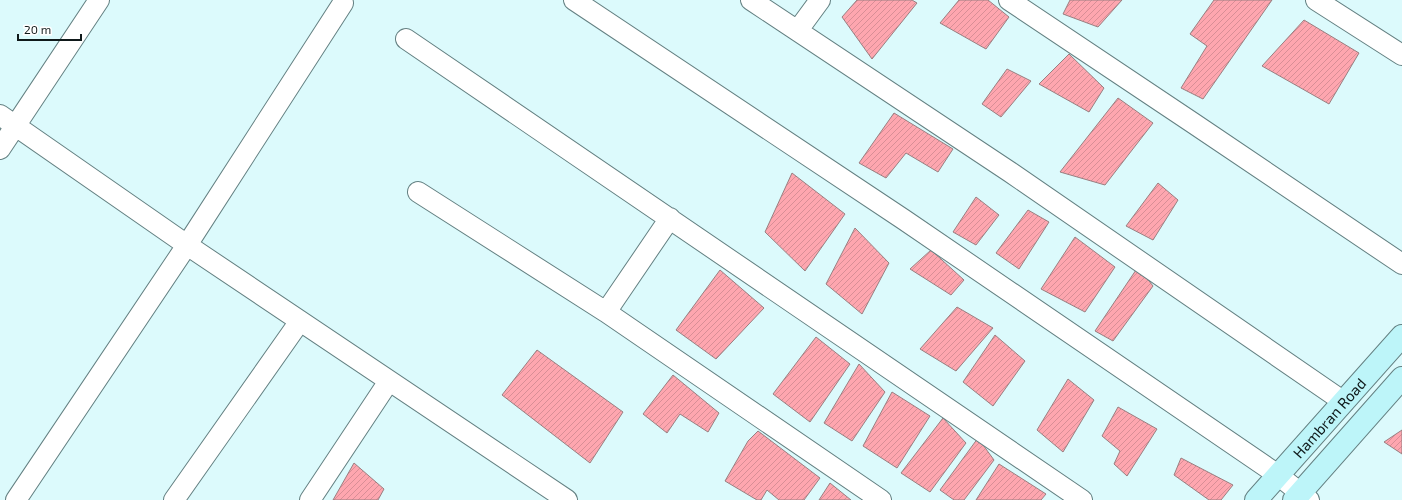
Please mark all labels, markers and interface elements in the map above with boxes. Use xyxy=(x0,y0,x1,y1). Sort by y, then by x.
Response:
scale bar xyxy=(18,16,81,42)
text: 20 m xyxy=(24,22,51,36)
street label: Hambran Road xyxy=(1289,374,1369,462)

